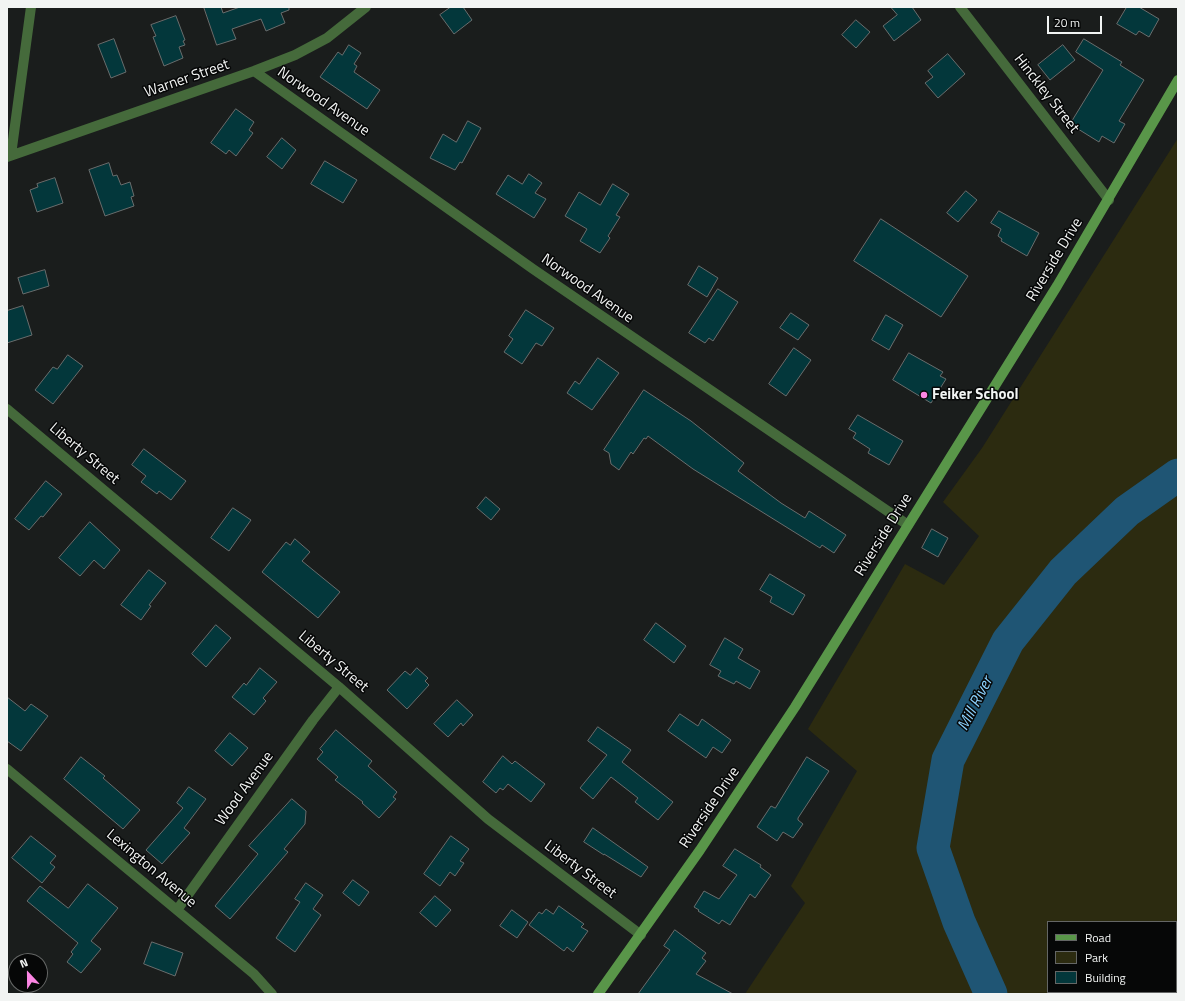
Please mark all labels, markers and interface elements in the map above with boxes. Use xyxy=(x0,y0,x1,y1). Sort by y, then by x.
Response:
scale bar xyxy=(1049,8,1104,34)
text: 20 m xyxy=(1054,13,1080,32)
street label: Hinckley Street xyxy=(1010,51,1082,137)
street label: Warner Street xyxy=(142,56,232,102)
street label: Norwood Avenue xyxy=(273,64,373,140)
street label: Riverside Drive xyxy=(1023,215,1087,305)
street label: Norwood Avenue xyxy=(537,251,637,327)
place label: Feiker School xyxy=(932,386,1019,404)
marker: Feiker School xyxy=(919,390,929,400)
street label: Liberty Street xyxy=(45,420,123,488)
street label: Riverside Drive xyxy=(851,490,917,580)
street label: Liberty Street xyxy=(294,628,372,696)
water label: Mill River xyxy=(954,674,998,734)
street label: Wood Avenue xyxy=(212,749,278,829)
street label: Riverside Drive xyxy=(676,764,744,852)
street label: Lexington Avenue xyxy=(102,826,200,912)
street label: Liberty Street xyxy=(540,837,620,903)
legend xyxy=(1047,921,1177,993)
text: Road xyxy=(1085,928,1111,947)
text: Park xyxy=(1085,948,1108,967)
north arrow xyxy=(8,953,48,993)
text: N xyxy=(17,954,30,972)
text: Building xyxy=(1085,968,1126,987)

